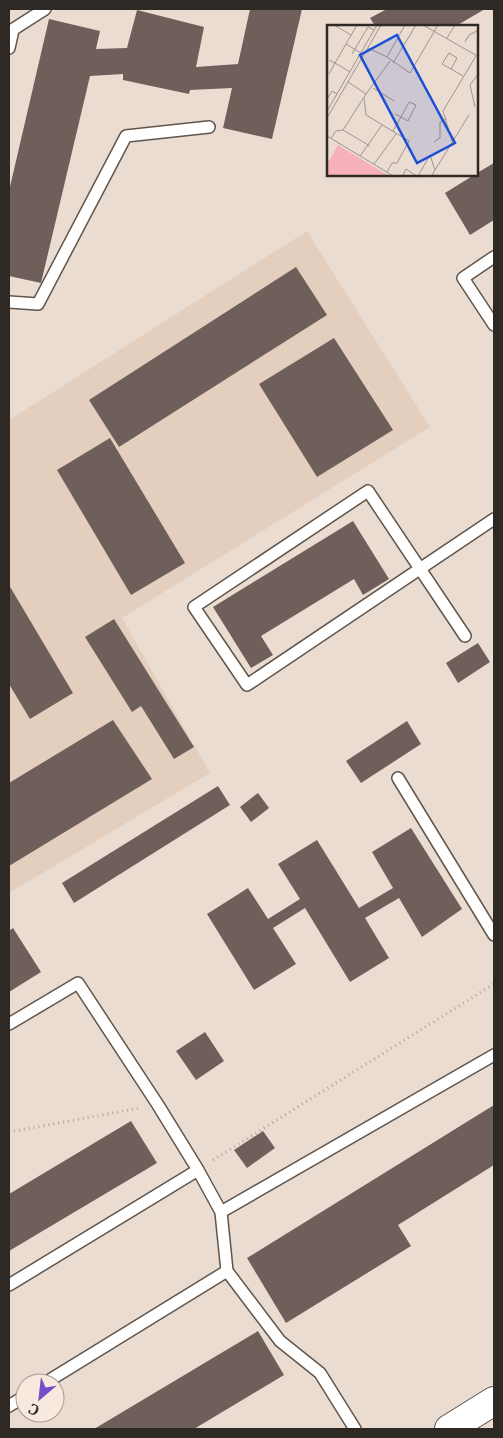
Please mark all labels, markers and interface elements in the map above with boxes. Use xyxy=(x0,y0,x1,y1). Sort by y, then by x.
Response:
inset map xyxy=(327,25,478,176)
north arrow xyxy=(15,1373,65,1423)
text: С xyxy=(26,1399,42,1420)

